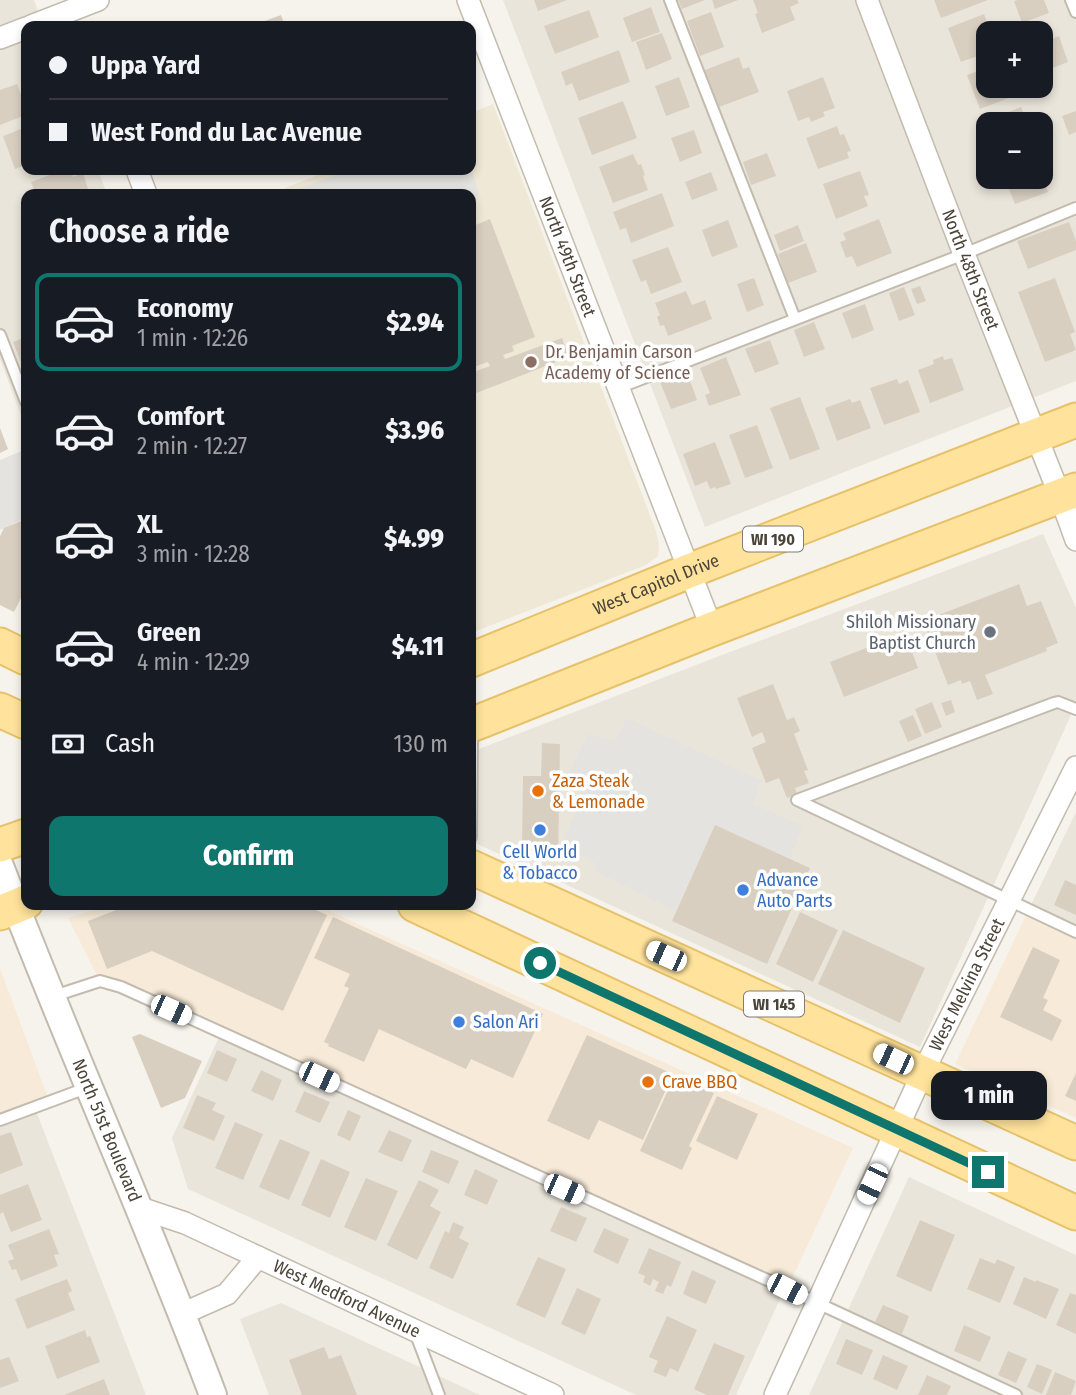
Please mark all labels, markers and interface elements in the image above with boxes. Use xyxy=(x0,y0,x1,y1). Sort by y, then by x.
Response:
map controls xyxy=(976,21,1053,189)
button: + xyxy=(976,21,1053,98)
text: Uppa Yard xyxy=(91,50,200,81)
button: − xyxy=(976,112,1053,189)
text: West Fond du Lac Avenue xyxy=(91,117,362,148)
street label: North 49th Street xyxy=(534,193,601,320)
street label: North 48th Street xyxy=(937,206,1004,334)
text: Choose a ride xyxy=(49,212,230,250)
icon: car xyxy=(53,291,116,354)
text: Economy xyxy=(137,293,233,324)
text: $2.94 xyxy=(386,307,444,338)
text: 1 min · 12:26 xyxy=(137,324,248,352)
place label: Dr. Benjamin Carson Academy of Science xyxy=(545,341,692,384)
marker: Dr. Benjamin Carson Academy of Science xyxy=(523,354,539,370)
icon: car xyxy=(53,399,116,462)
text: Comfort xyxy=(137,401,225,432)
text: $3.96 xyxy=(385,415,444,446)
text: 2 min · 12:27 xyxy=(137,432,247,460)
icon: car xyxy=(53,507,116,570)
text: XL xyxy=(137,509,163,540)
text: $4.99 xyxy=(384,523,444,554)
road number: WI 190 xyxy=(743,526,803,552)
text: 3 min · 12:28 xyxy=(137,540,250,568)
street label: West Capitol Drive xyxy=(590,549,723,620)
place label: Shiloh Missionary Baptist Church xyxy=(846,611,976,654)
icon: car xyxy=(53,615,116,678)
text: Green xyxy=(137,617,201,648)
marker: Shiloh Missionary Baptist Church xyxy=(982,624,998,640)
text: $4.11 xyxy=(392,631,444,662)
text: 4 min · 12:29 xyxy=(137,648,250,676)
icon: cash xyxy=(49,725,87,763)
text: Cash xyxy=(105,728,155,759)
text: 130 m xyxy=(394,730,448,758)
place label: Zaza Steak & Lemonade xyxy=(552,770,645,813)
marker: Zaza Steak & Lemonade xyxy=(530,783,546,799)
button: Confirm xyxy=(49,816,448,896)
marker: Cell World & Tobacco xyxy=(532,822,548,838)
place label: Cell World & Tobacco xyxy=(502,841,578,884)
place label: Advance Auto Parts xyxy=(757,869,833,912)
marker: Advance Auto Parts xyxy=(735,882,751,898)
street label: West Melvina Street xyxy=(924,914,1009,1055)
car xyxy=(643,938,690,974)
route start xyxy=(524,947,556,979)
car xyxy=(148,992,195,1028)
road number: WI 145 xyxy=(744,992,804,1016)
place label: Salon Ari xyxy=(473,1011,539,1033)
marker: Salon Ari xyxy=(451,1014,467,1030)
car xyxy=(870,1041,917,1077)
street label: North 51st Boulevard xyxy=(67,1055,146,1205)
car xyxy=(296,1059,343,1095)
callout: 1 min xyxy=(930,1070,1046,1120)
place label: Crave BBQ xyxy=(662,1071,737,1093)
marker: Crave BBQ xyxy=(640,1074,656,1090)
text: 1 min xyxy=(964,1081,1014,1109)
route end xyxy=(972,1156,1004,1188)
car xyxy=(854,1161,891,1207)
car xyxy=(541,1171,588,1207)
street label: West Medford Avenue xyxy=(270,1255,424,1342)
car xyxy=(764,1270,811,1308)

